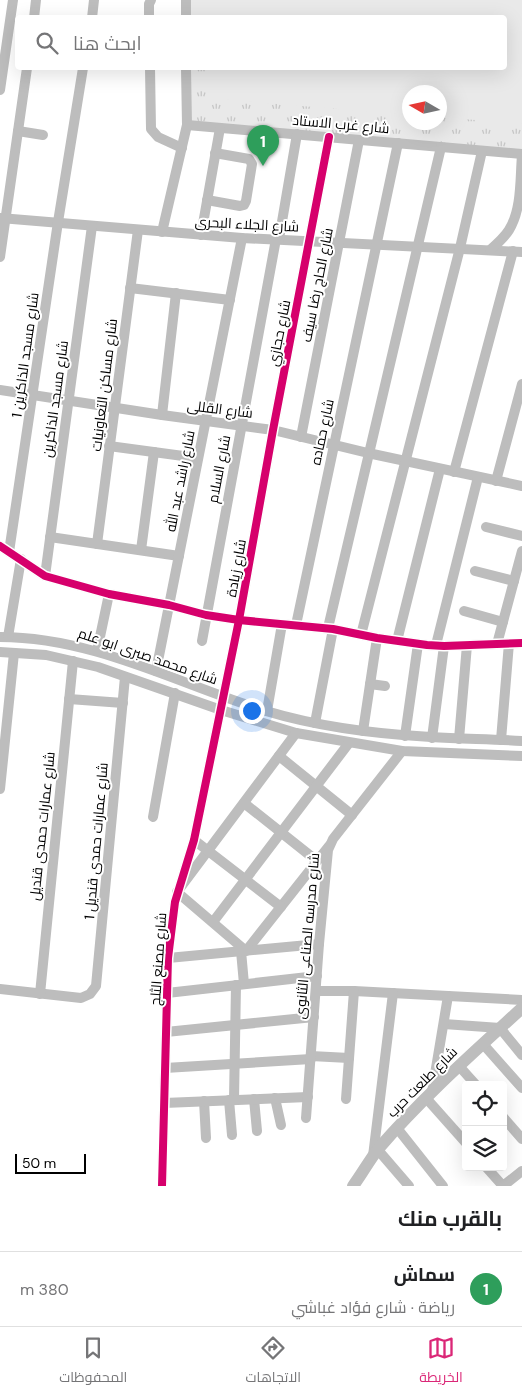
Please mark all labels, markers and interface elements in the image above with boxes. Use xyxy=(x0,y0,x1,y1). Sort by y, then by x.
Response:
search box xyxy=(15,15,507,70)
icon: search xyxy=(33,29,61,57)
text: ابحث هنا xyxy=(73,31,142,56)
north arrow xyxy=(402,85,447,130)
street label: شارع غرب الاستاد xyxy=(292,111,390,137)
pin: 1 xyxy=(247,125,279,166)
street label: شارع الجلاء البحرى xyxy=(194,212,300,236)
street label: شارع الحاج رضا سيف xyxy=(297,226,337,344)
street label: شارع مسجد الذاكرين 1 xyxy=(7,291,43,419)
street label: شارع حجازي xyxy=(264,298,297,368)
street label: شارع مساكن التعاونيات xyxy=(87,318,121,452)
street label: شارع مسجد الذاكرين xyxy=(38,339,72,459)
street label: شارع القللى xyxy=(186,396,254,422)
street label: شارع حماده xyxy=(306,397,338,467)
street label: شارع راشد عبد الله xyxy=(161,429,199,533)
street label: شارع السلام xyxy=(204,434,235,505)
street label: شارع زيادة xyxy=(222,538,250,598)
street label: شارع محمد صبرى ابو علم xyxy=(76,624,220,689)
your location xyxy=(239,698,265,724)
street label: شارع عمارات حمدى قنديل xyxy=(25,751,59,901)
street label: شارع عمارات حمدى قنديل 1 xyxy=(80,762,112,920)
street label: شارع مدرسه الصناعى الثانوى xyxy=(291,852,323,1020)
street label: شارع مصنع الثلج xyxy=(146,912,170,1006)
street label: شارع طلعت حرب xyxy=(383,1043,461,1121)
map controls xyxy=(462,1081,507,1171)
button: locate xyxy=(462,1081,507,1126)
button: layers xyxy=(462,1126,507,1171)
scale bar xyxy=(15,1151,86,1174)
text: 50 m xyxy=(22,1154,56,1172)
text: بالقرب منك xyxy=(398,1205,502,1233)
text: سماش xyxy=(394,1262,455,1287)
text: 380 m xyxy=(20,1279,69,1300)
text: 1 xyxy=(483,1279,489,1300)
text: رياضة · شارع فؤاد غباشي xyxy=(291,1297,455,1318)
tab: المحفوظات xyxy=(59,1334,127,1390)
tab: الاتجاهات xyxy=(246,1334,301,1390)
tab: الخريطة xyxy=(419,1334,463,1390)

